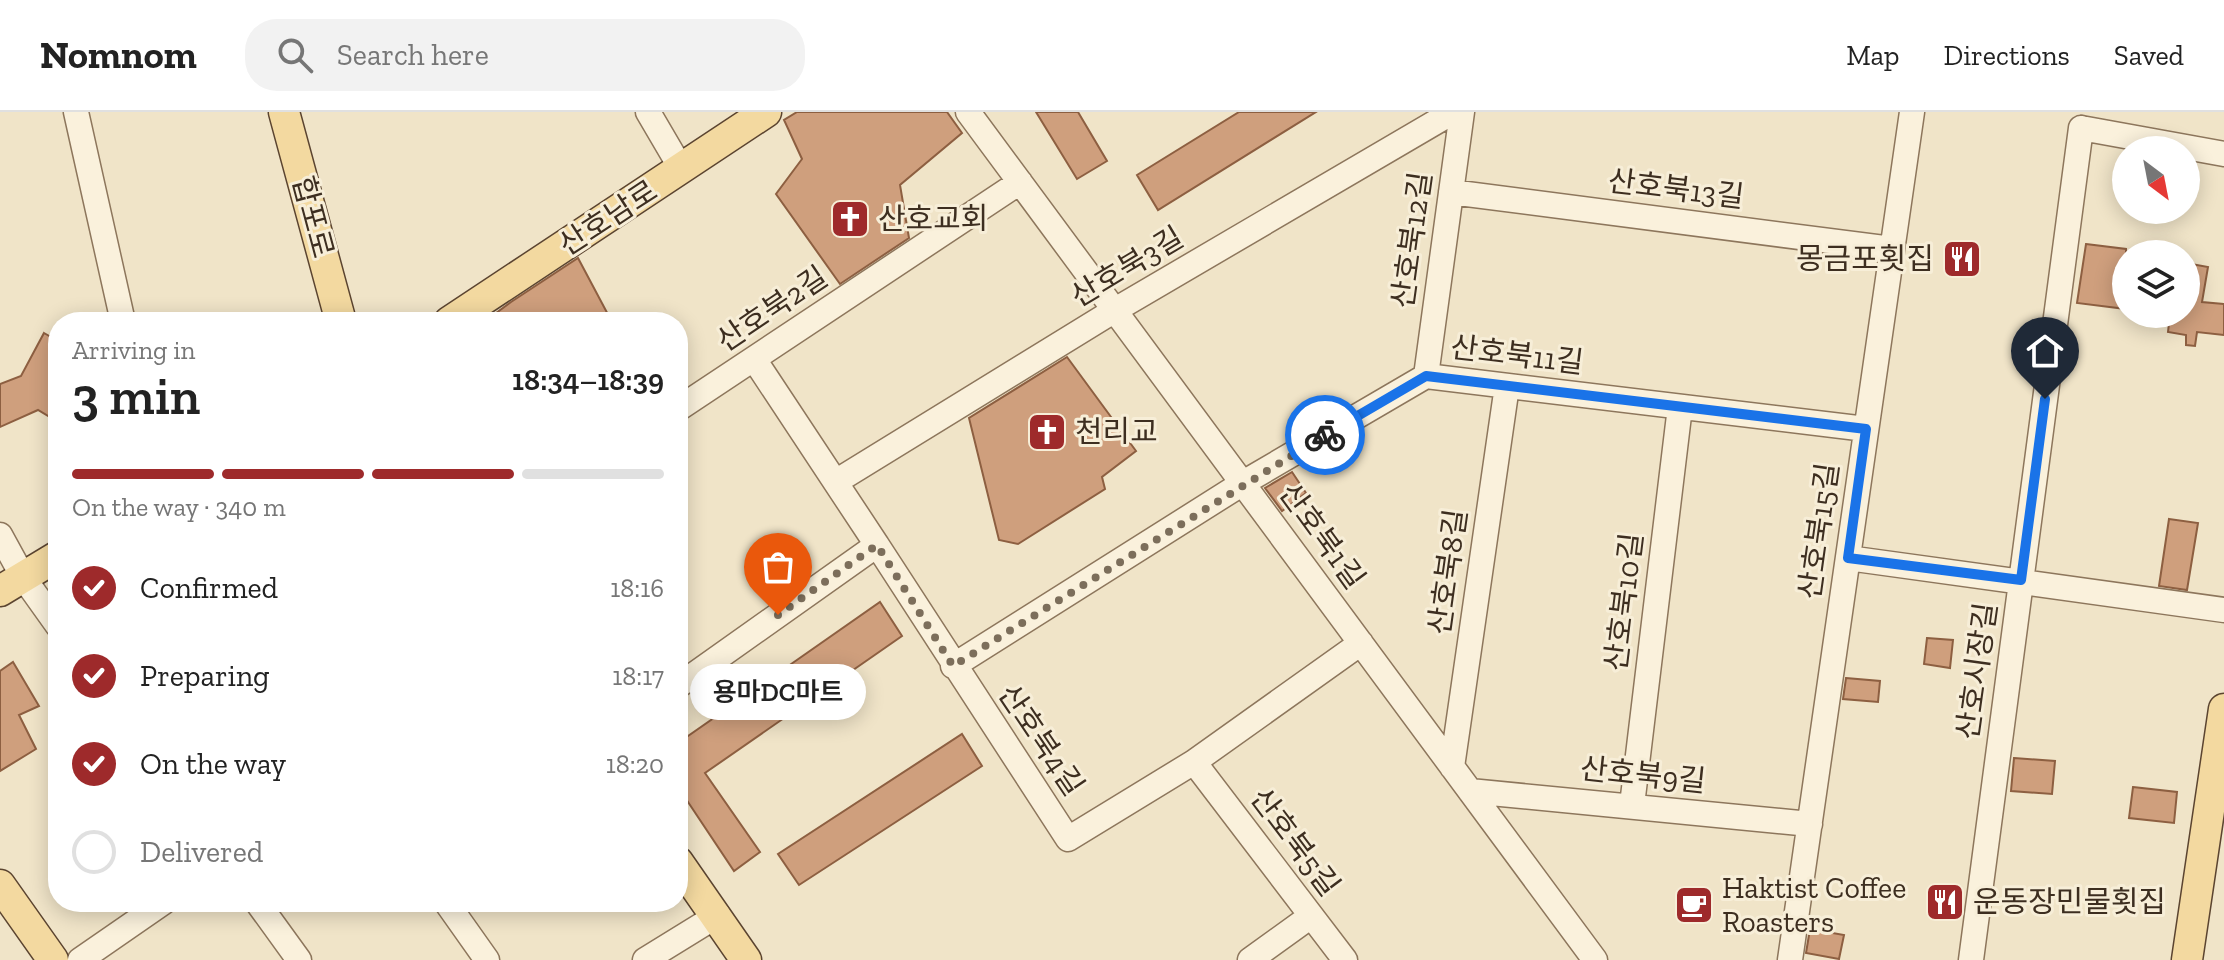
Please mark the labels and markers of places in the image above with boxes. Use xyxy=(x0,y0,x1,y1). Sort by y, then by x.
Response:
church icon: 산호교회 xyxy=(829,198,871,240)
place label: 산호교회 xyxy=(878,201,988,237)
restaurant icon: 몽금포횟집 xyxy=(1941,238,1983,280)
place label: 몽금포횟집 xyxy=(1796,241,1934,277)
pin xyxy=(2011,317,2079,399)
church icon: 천리교 xyxy=(1026,411,1068,453)
place label: 천리교 xyxy=(1075,414,1158,450)
pin xyxy=(744,533,812,615)
callout: 용마DC마트 xyxy=(690,663,866,719)
place label: Haktist Coffee Roasters xyxy=(1722,870,1906,940)
restaurant icon: 운동장민물횟집 xyxy=(1924,881,1966,923)
cafe icon: Haktist Coffee Roasters xyxy=(1673,884,1715,926)
place label: 운동장민물횟집 xyxy=(1973,884,2166,920)

